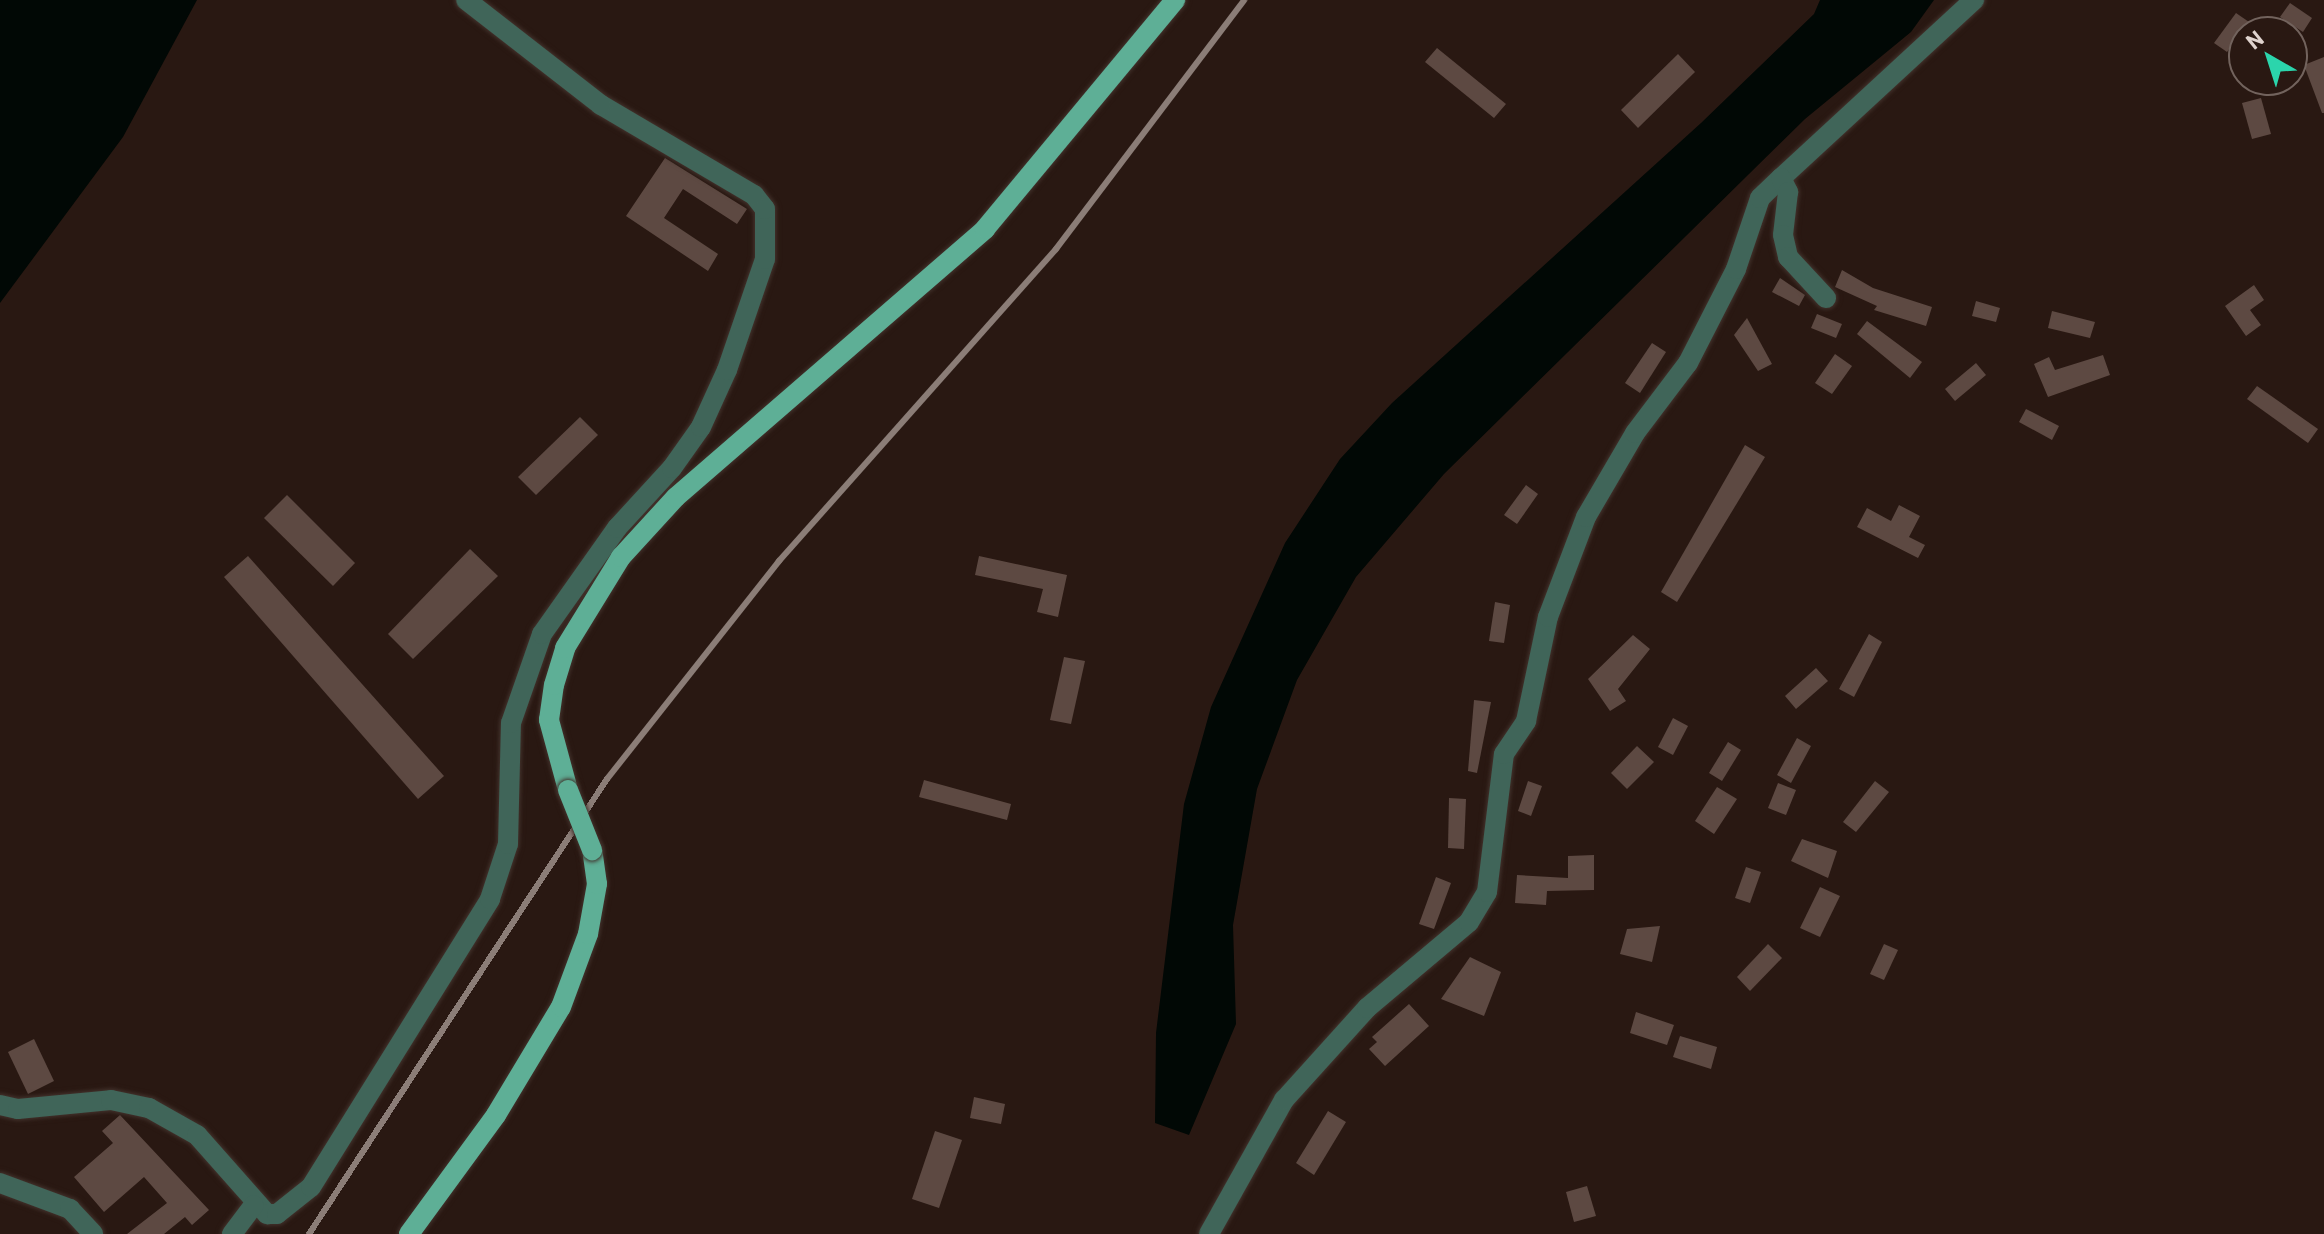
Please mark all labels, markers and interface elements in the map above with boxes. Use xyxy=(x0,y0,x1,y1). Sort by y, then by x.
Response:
north arrow xyxy=(2228,16,2308,96)
text: N xyxy=(2240,24,2268,54)

